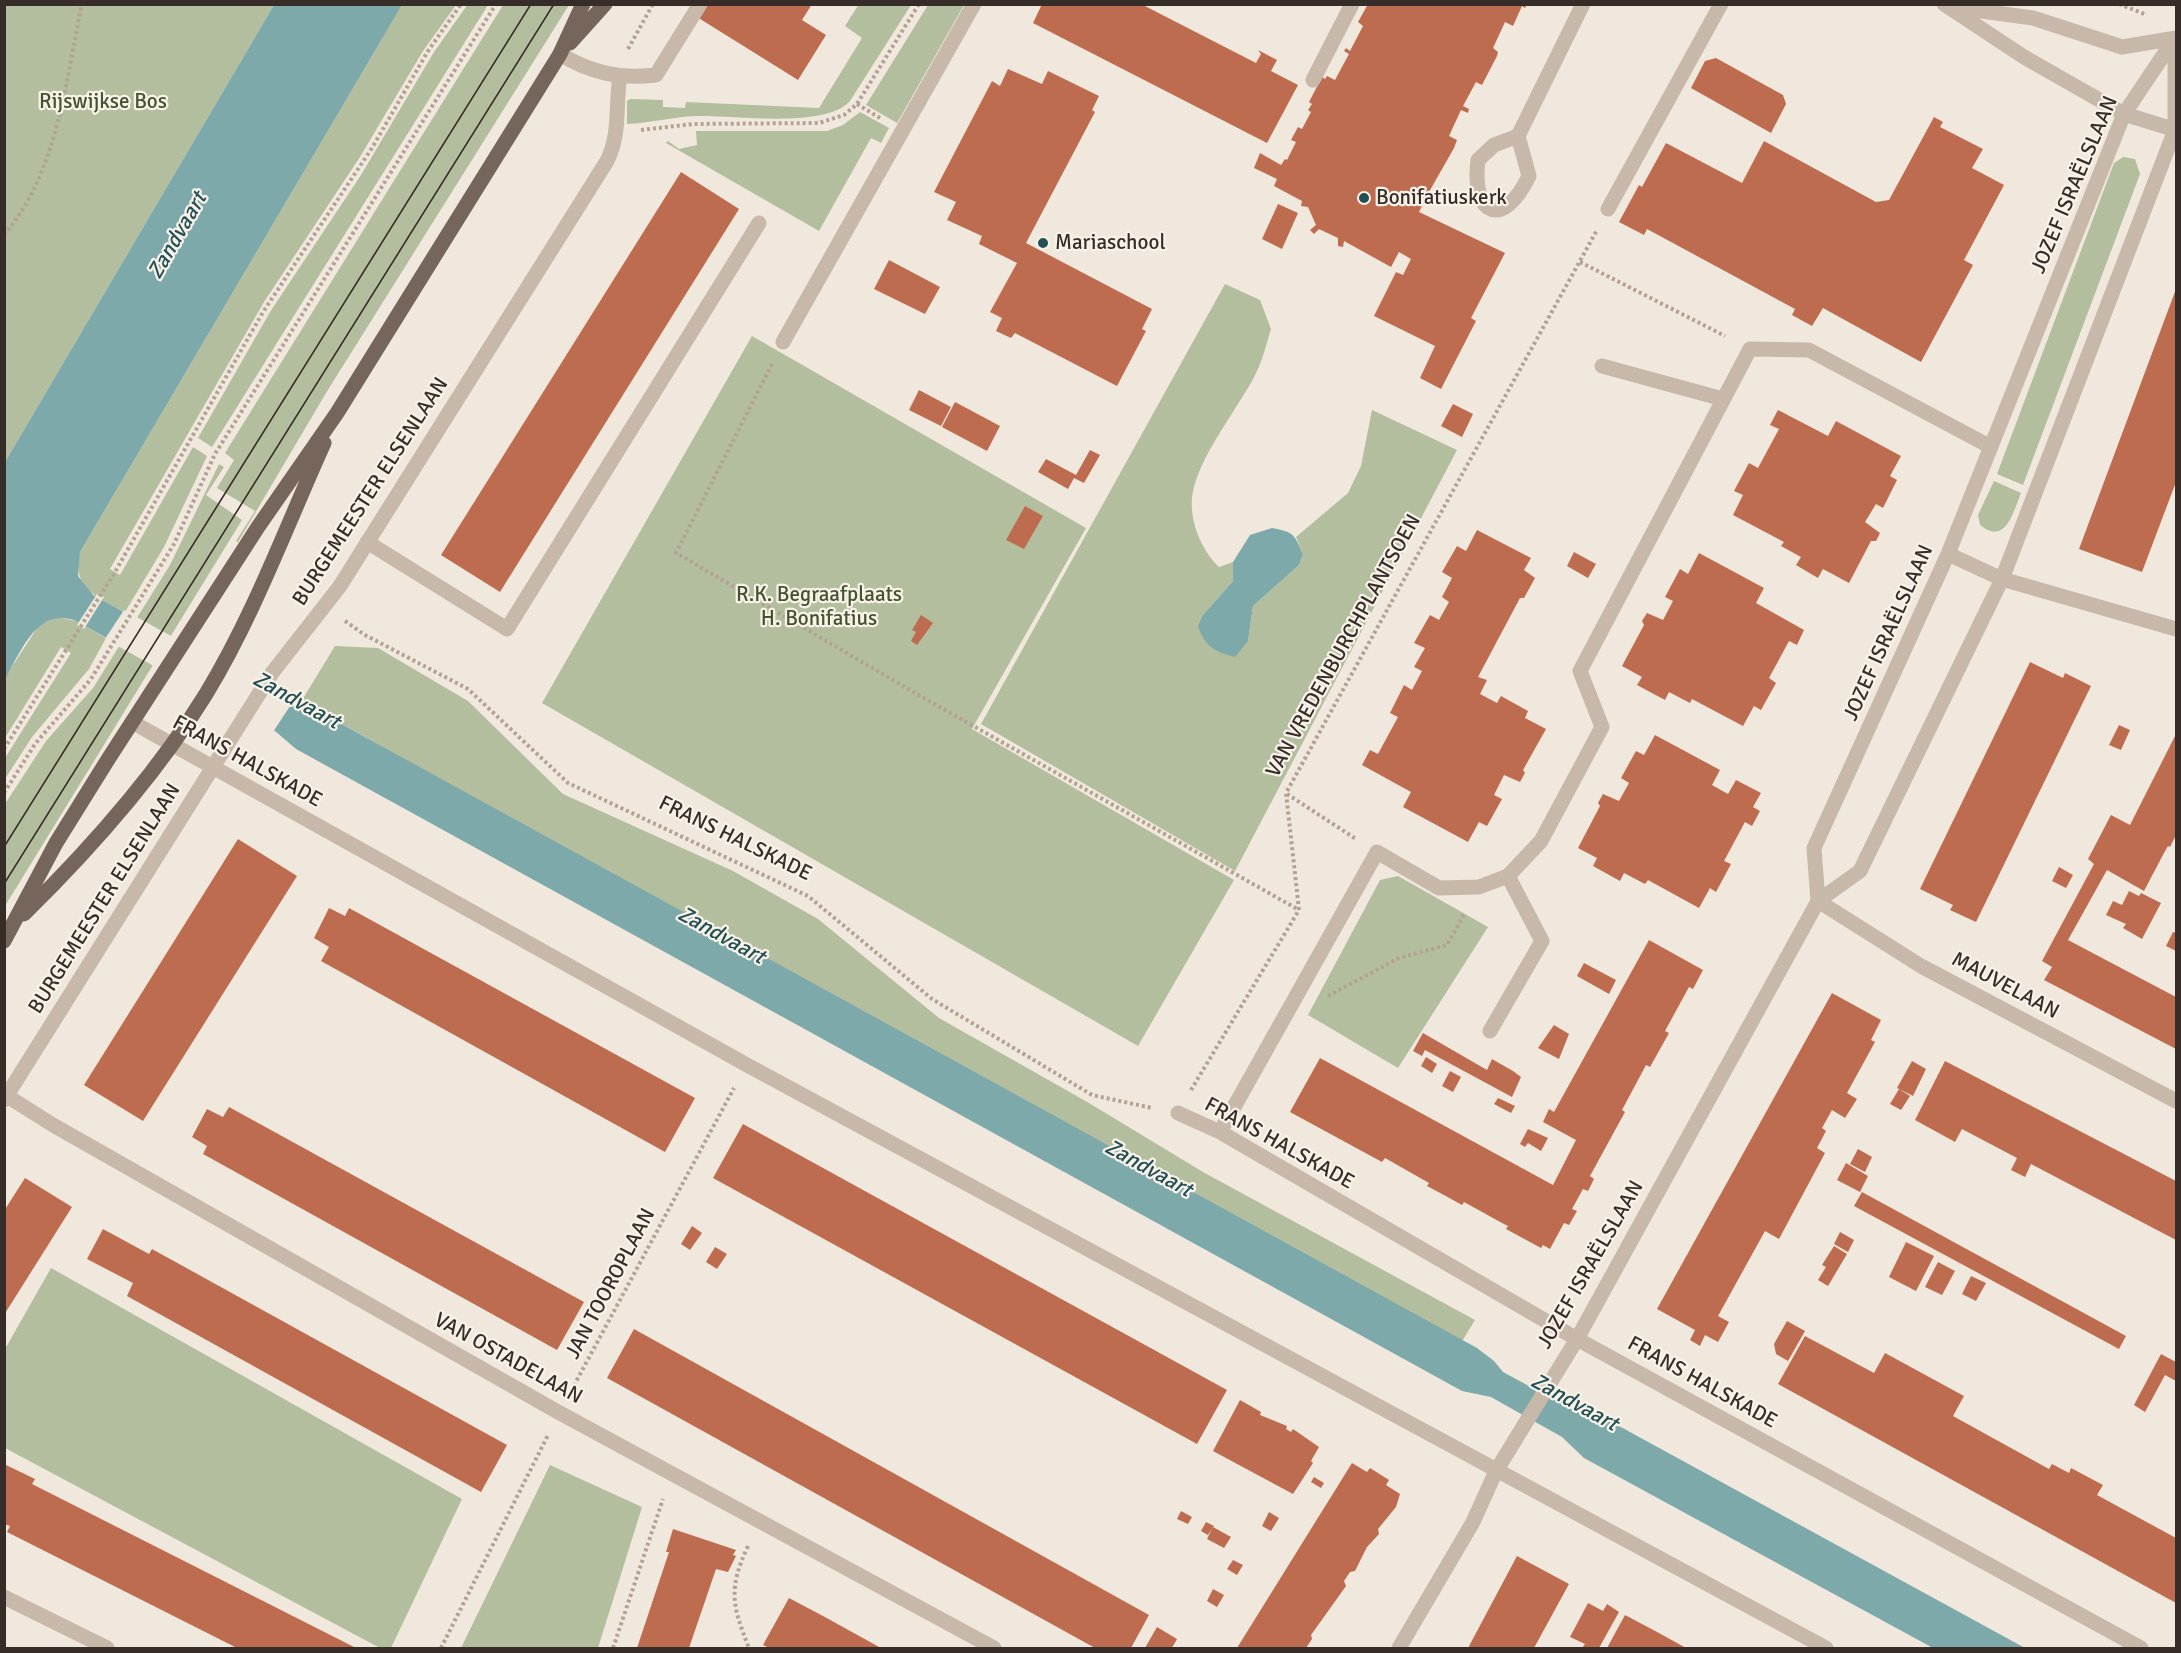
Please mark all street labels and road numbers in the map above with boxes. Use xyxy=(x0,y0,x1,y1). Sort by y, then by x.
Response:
street label: JOZEF ISRAËLSLAAN xyxy=(2026,93,2124,277)
street label: BURGEMEESTER ELSENLAAN xyxy=(288,373,454,611)
street label: VAN VREDENBURCHPLANTSOEN xyxy=(1261,510,1427,782)
street label: JOZEF ISRAËLSLAAN xyxy=(1839,541,1939,725)
street label: FRANS HALSKADE xyxy=(168,710,326,814)
street label: BURGEMEESTER ELSENLAAN xyxy=(24,779,186,1019)
street label: FRANS HALSKADE xyxy=(654,791,816,887)
street label: MAUVELAAN xyxy=(1947,947,2063,1025)
street label: FRANS HALSKADE xyxy=(1200,1092,1358,1196)
street label: JOZEF ISRAËLSLAAN xyxy=(1533,1176,1649,1354)
street label: JAN TOOROPLAAN xyxy=(561,1204,661,1364)
street label: VAN OSTADELAAN xyxy=(429,1308,587,1410)
street label: FRANS HALSKADE xyxy=(1623,1331,1781,1435)

